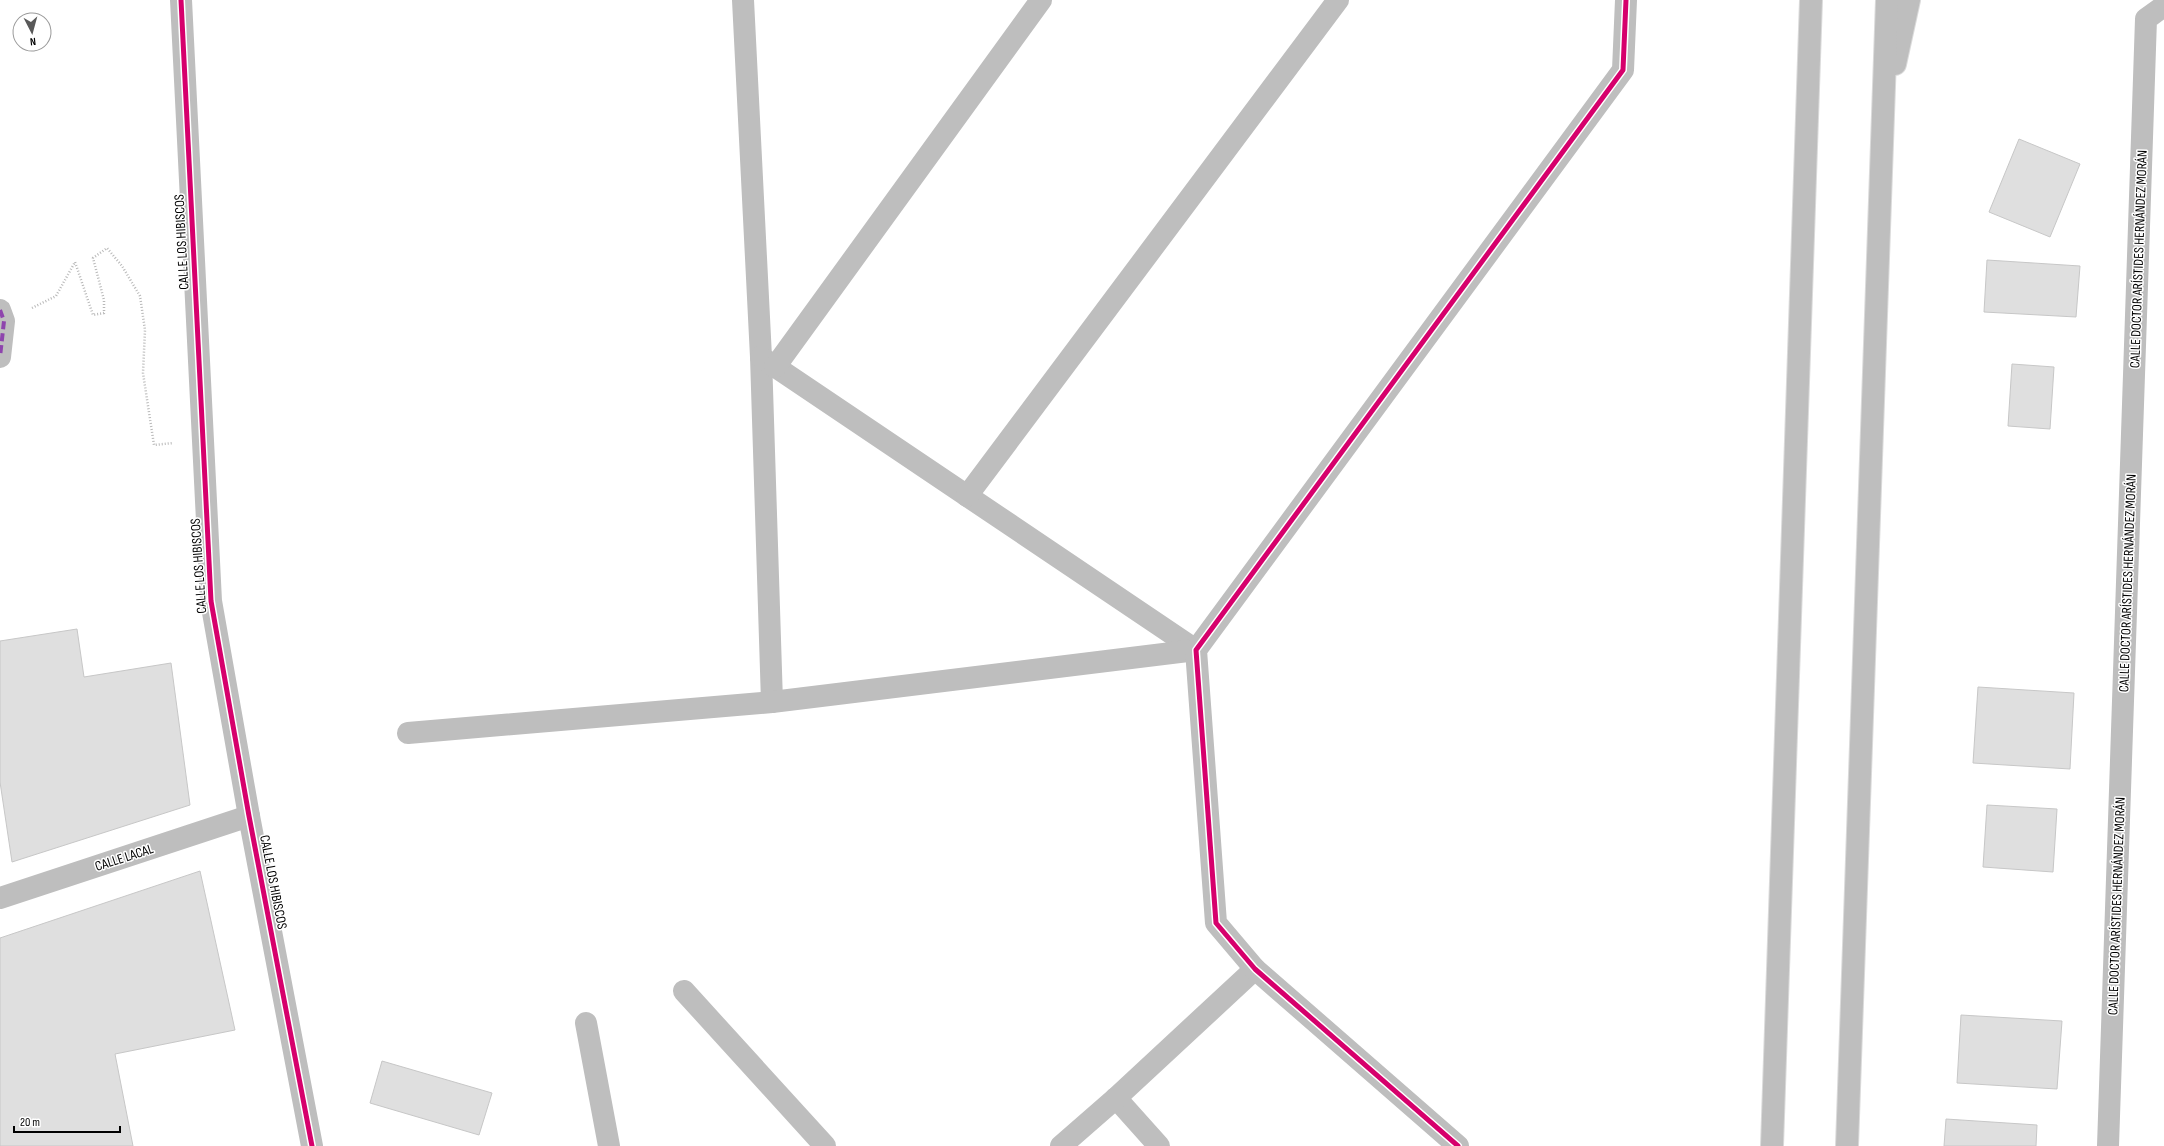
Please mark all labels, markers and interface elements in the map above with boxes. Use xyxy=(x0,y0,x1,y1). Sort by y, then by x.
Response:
north arrow xyxy=(12,12,52,52)
text: N xyxy=(29,35,37,48)
street label: CALLE DOCTOR ARÍSTIDES HERNÁNDEZ MORÁN xyxy=(2126,150,2151,368)
street label: CALLE LOS HIBISCOS xyxy=(171,194,192,290)
street label: CALLE DOCTOR ARÍSTIDES HERNÁNDEZ MORÁN xyxy=(2115,474,2140,692)
street label: CALLE LOS HIBISCOS xyxy=(187,518,210,614)
street label: CALLE DOCTOR ARÍSTIDES HERNÁNDEZ MORÁN xyxy=(2104,797,2129,1015)
street label: CALLE LOS HIBISCOS xyxy=(256,834,291,931)
street label: CALLE LACAL xyxy=(93,840,155,875)
scale bar xyxy=(14,1108,120,1134)
text: 20 m xyxy=(20,1115,40,1130)

